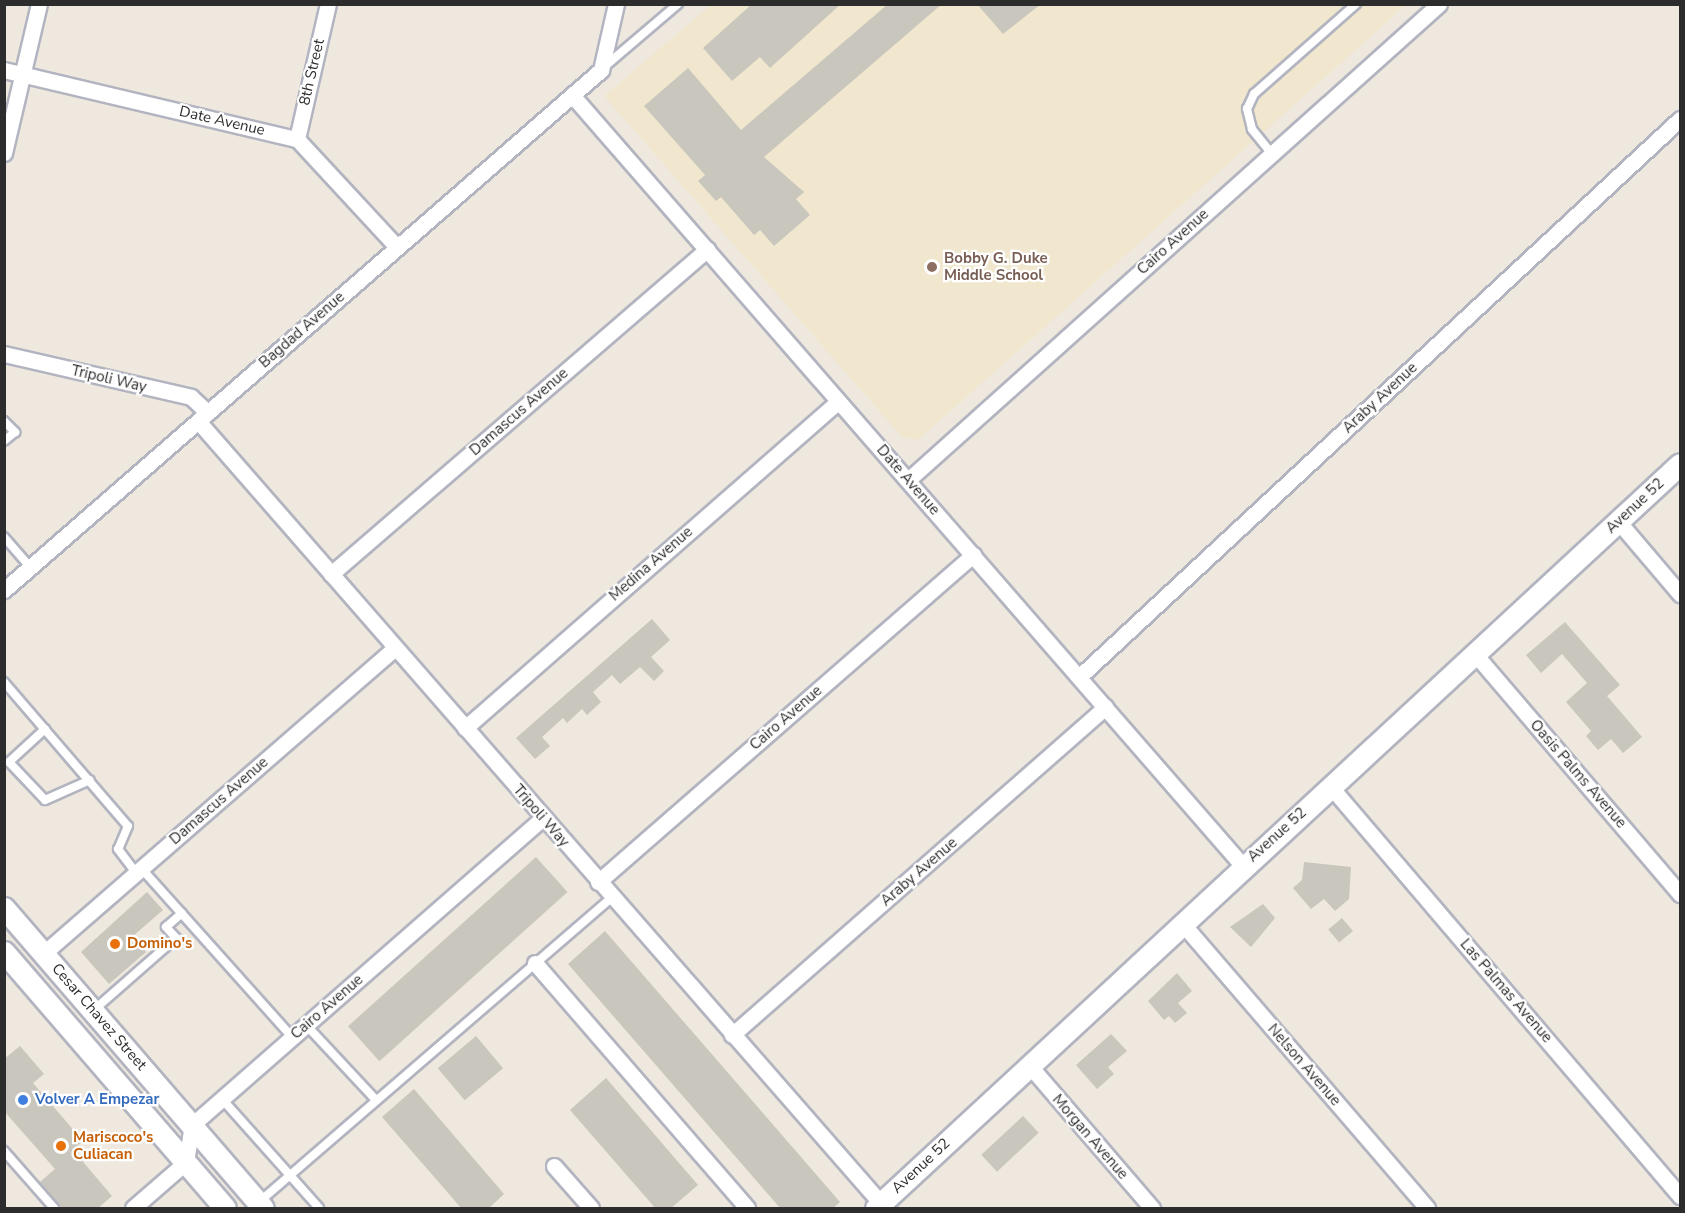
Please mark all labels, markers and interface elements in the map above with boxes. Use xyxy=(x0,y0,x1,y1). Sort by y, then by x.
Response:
street label: 8th Street xyxy=(296,37,328,107)
street label: Date Avenue xyxy=(178,102,266,140)
street label: Cairo Avenue xyxy=(1134,205,1212,279)
place label: Bobby G. Duke Middle School xyxy=(944,249,1048,284)
marker: Bobby G. Duke Middle School xyxy=(925,260,939,274)
street label: Bagdad Avenue xyxy=(256,288,348,372)
street label: Araby Avenue xyxy=(1339,359,1421,437)
street label: Tripoli Way xyxy=(70,362,148,396)
street label: Damascus Avenue xyxy=(466,364,572,460)
street label: Date Avenue xyxy=(873,441,943,519)
street label: Avenue 52 xyxy=(1602,475,1668,537)
street label: Medina Avenue xyxy=(606,523,696,605)
street label: Cairo Avenue xyxy=(746,682,826,754)
street label: Oasis Palms Avenue xyxy=(1526,716,1630,832)
street label: Damascus Avenue xyxy=(166,753,272,849)
street label: Tripoli Way xyxy=(509,781,573,851)
street label: Avenue 52 xyxy=(1244,804,1310,866)
street label: Araby Avenue xyxy=(877,834,961,910)
place label: Domino's xyxy=(127,935,192,953)
street label: Las Palmas Avenue xyxy=(1456,935,1556,1047)
marker: Domino's xyxy=(108,937,122,951)
street label: Cesar Chavez Street xyxy=(48,960,150,1074)
street label: Cairo Avenue xyxy=(287,971,367,1043)
street label: Nelson Avenue xyxy=(1264,1020,1344,1110)
place label: Volver A Empezar xyxy=(35,1091,159,1109)
street label: Morgan Avenue xyxy=(1048,1091,1132,1183)
marker: Volver A Empezar xyxy=(16,1093,30,1107)
place label: Mariscoco's Culiacan xyxy=(73,1128,153,1163)
street label: Avenue 52 xyxy=(888,1135,954,1197)
marker: Mariscoco's Culiacan xyxy=(54,1139,68,1153)

